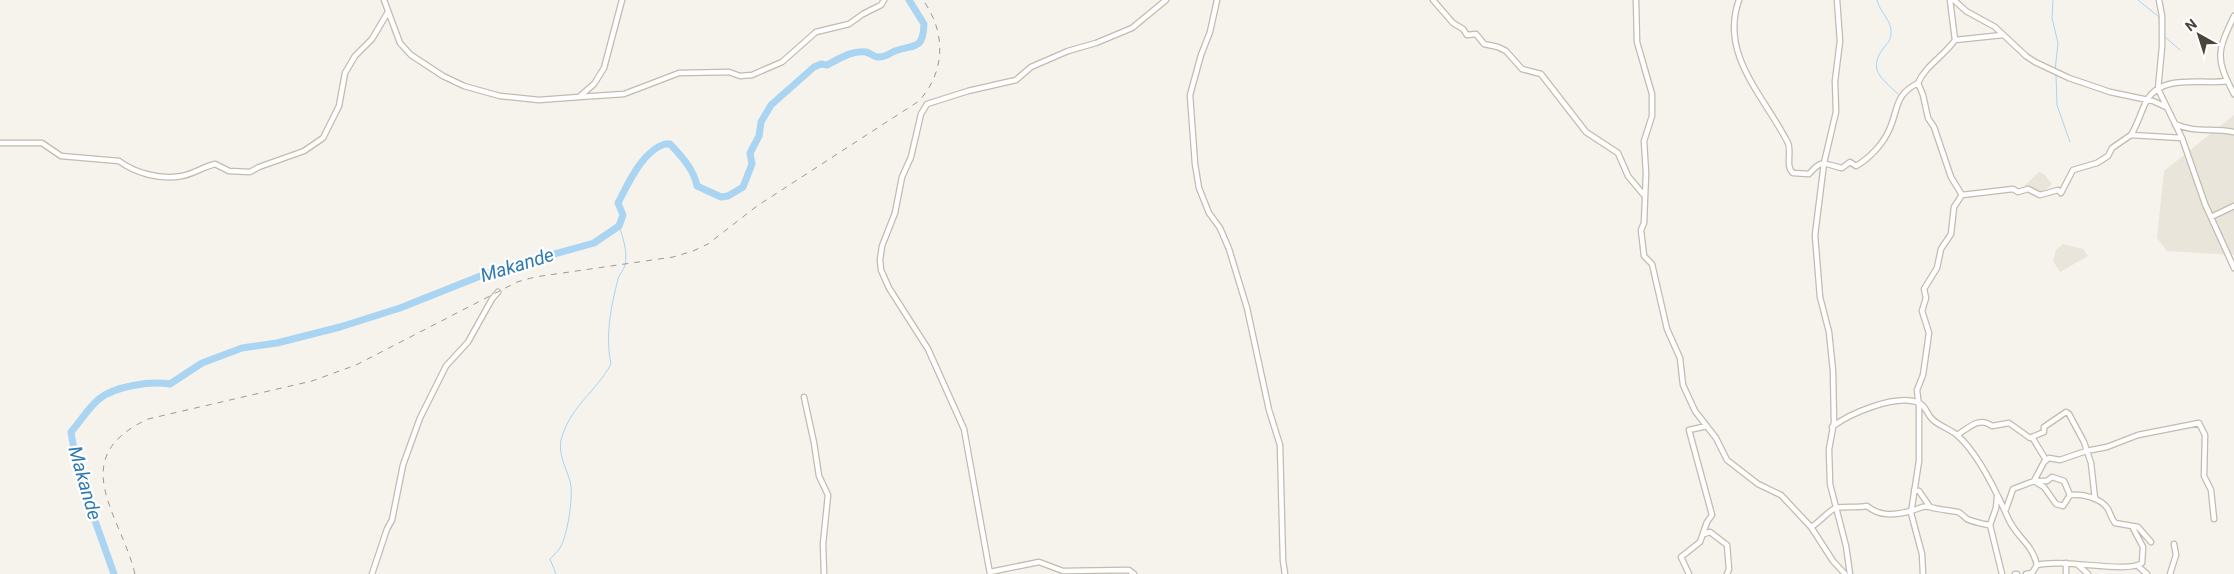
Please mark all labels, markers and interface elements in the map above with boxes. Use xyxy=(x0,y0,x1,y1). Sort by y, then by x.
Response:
north arrow xyxy=(2174,10,2224,60)
text: N xyxy=(2182,16,2200,34)
water label: Makande xyxy=(477,243,557,287)
water label: Makande xyxy=(63,443,107,523)

